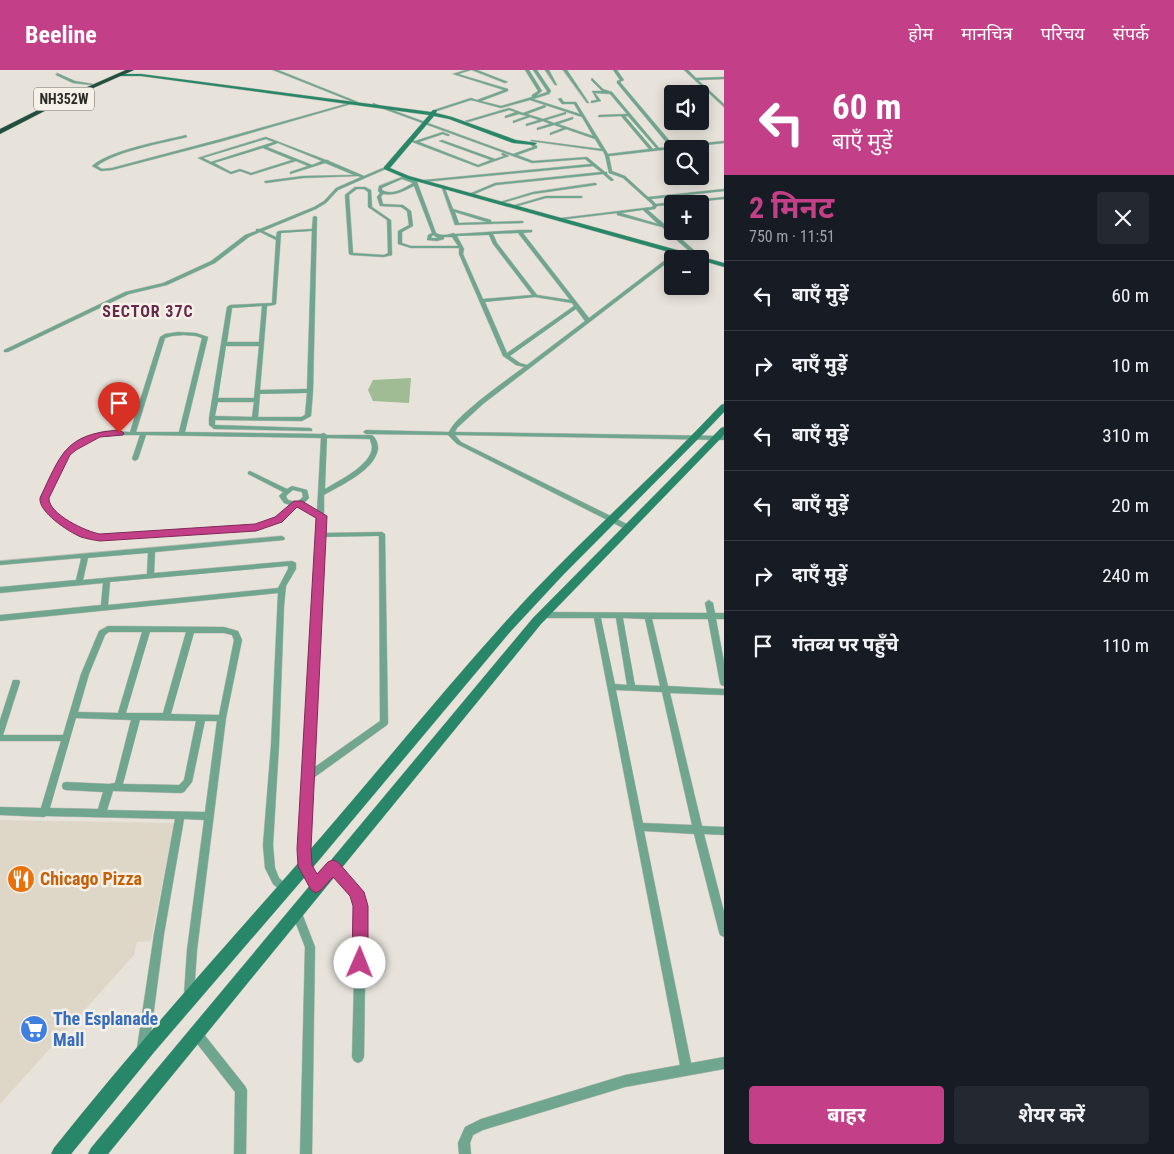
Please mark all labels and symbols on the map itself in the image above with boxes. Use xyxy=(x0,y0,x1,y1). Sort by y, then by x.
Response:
road number: NH352W xyxy=(34,88,94,110)
district label: SECTOR 37C xyxy=(102,302,194,321)
pin xyxy=(98,382,140,433)
restaurant icon: Chicago Pizza xyxy=(6,864,36,894)
place label: Chicago Pizza xyxy=(40,868,142,889)
position arrow xyxy=(333,936,385,988)
place label: The Esplanade Mall xyxy=(53,1008,159,1050)
supermarket icon: The Esplanade Mall xyxy=(19,1014,49,1044)

